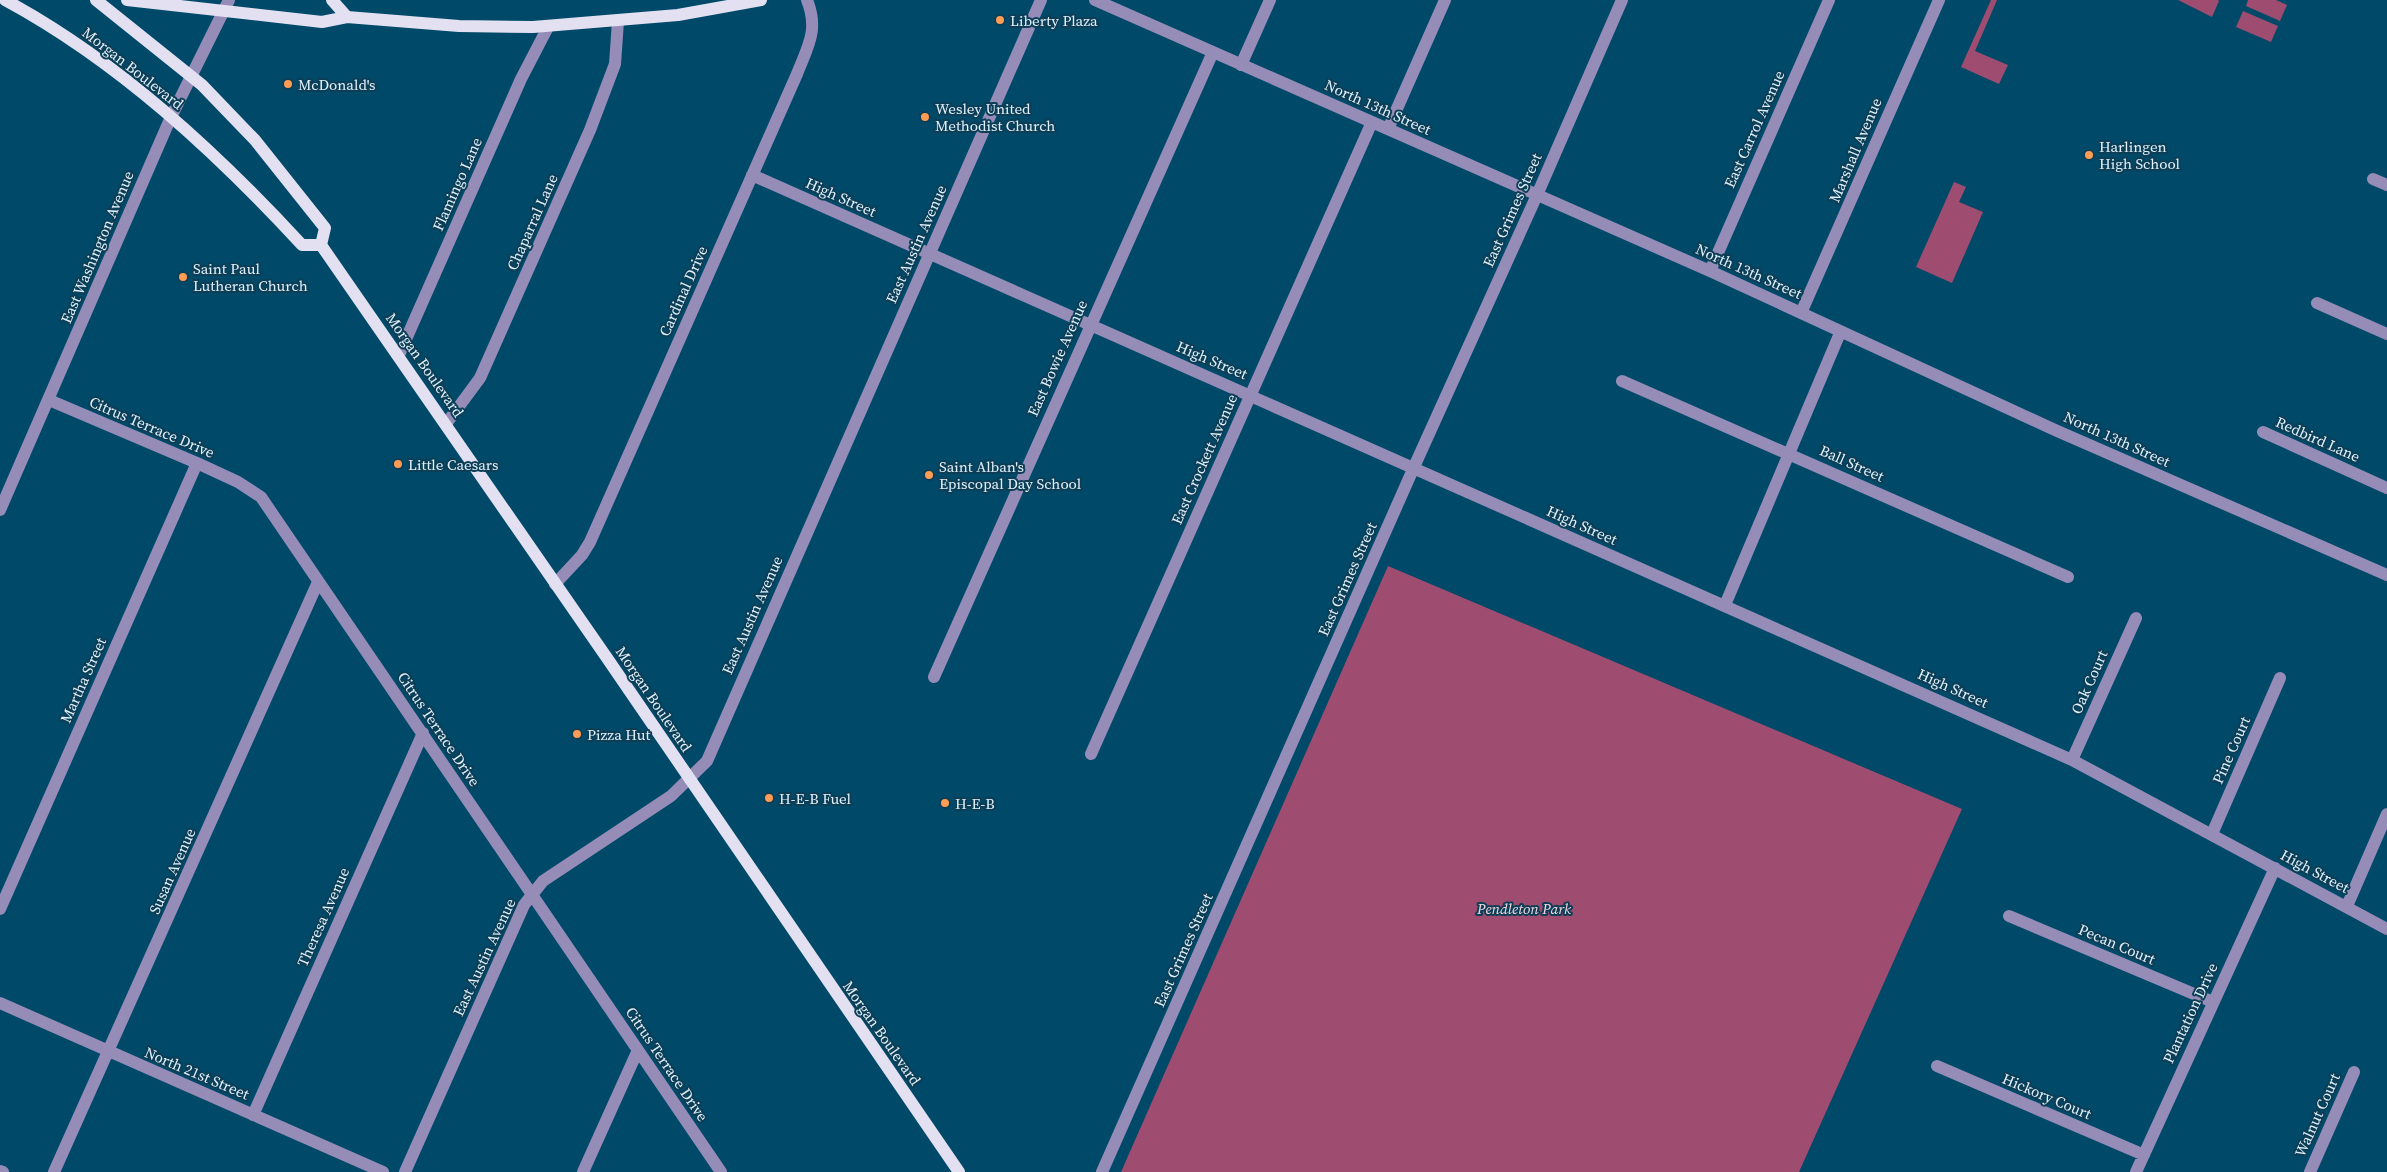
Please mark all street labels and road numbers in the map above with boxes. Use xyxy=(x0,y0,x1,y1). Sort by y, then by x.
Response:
street label: Morgan Boulevard xyxy=(78,22,188,114)
street label: East Carrol Avenue xyxy=(1719,67,1789,191)
street label: North 13th Street xyxy=(1322,74,1435,140)
street label: Marshall Avenue xyxy=(1824,94,1887,206)
street label: Flamingo Lane xyxy=(427,134,487,234)
street label: East Grimes Street xyxy=(1477,150,1547,270)
street label: East Washington Avenue xyxy=(55,167,139,326)
street label: Chaparral Lane xyxy=(501,170,563,274)
street label: High Street xyxy=(802,172,880,222)
street label: East Austin Avenue xyxy=(880,181,952,307)
street label: North 13th Street xyxy=(1693,238,1806,304)
street label: Cardinal Drive xyxy=(654,242,712,340)
street label: East Bowie Avenue xyxy=(1022,296,1092,420)
street label: Morgan Boulevard xyxy=(381,309,469,422)
street label: High Street xyxy=(1173,336,1251,384)
street label: East Crockett Avenue xyxy=(1166,390,1242,528)
street label: Citrus Terrace Drive xyxy=(86,391,218,463)
street label: North 13th Street xyxy=(2061,406,2174,472)
street label: Redbird Lane xyxy=(2272,411,2364,467)
street label: Ball Street xyxy=(1817,440,1888,487)
street label: High Street xyxy=(1543,500,1621,550)
street label: East Grimes Street xyxy=(1312,519,1382,639)
street label: East Austin Avenue xyxy=(716,552,788,678)
street label: Martha Street xyxy=(55,634,111,726)
street label: Morgan Boulevard xyxy=(611,642,697,756)
street label: Oak Court xyxy=(2066,647,2112,717)
street label: High Street xyxy=(1914,663,1992,713)
street label: Citrus Terrace Drive xyxy=(393,668,485,791)
street label: Pine Court xyxy=(2207,713,2255,787)
street label: Susan Avenue xyxy=(144,824,200,917)
street label: High Street xyxy=(2277,844,2353,898)
street label: Theresa Avenue xyxy=(292,864,354,970)
street label: East Grimes Street xyxy=(1148,890,1218,1010)
street label: East Austin Avenue xyxy=(448,894,521,1019)
street label: Pecan Court xyxy=(2075,918,2159,970)
street label: Plantation Drive xyxy=(2158,959,2223,1067)
street label: Morgan Boulevard xyxy=(838,977,926,1090)
street label: Citrus Terrace Drive xyxy=(621,1003,713,1126)
street label: North 21st Street xyxy=(141,1041,253,1105)
street label: Hickory Court xyxy=(1999,1068,2095,1124)
street label: Walnut Court xyxy=(2289,1070,2345,1160)

